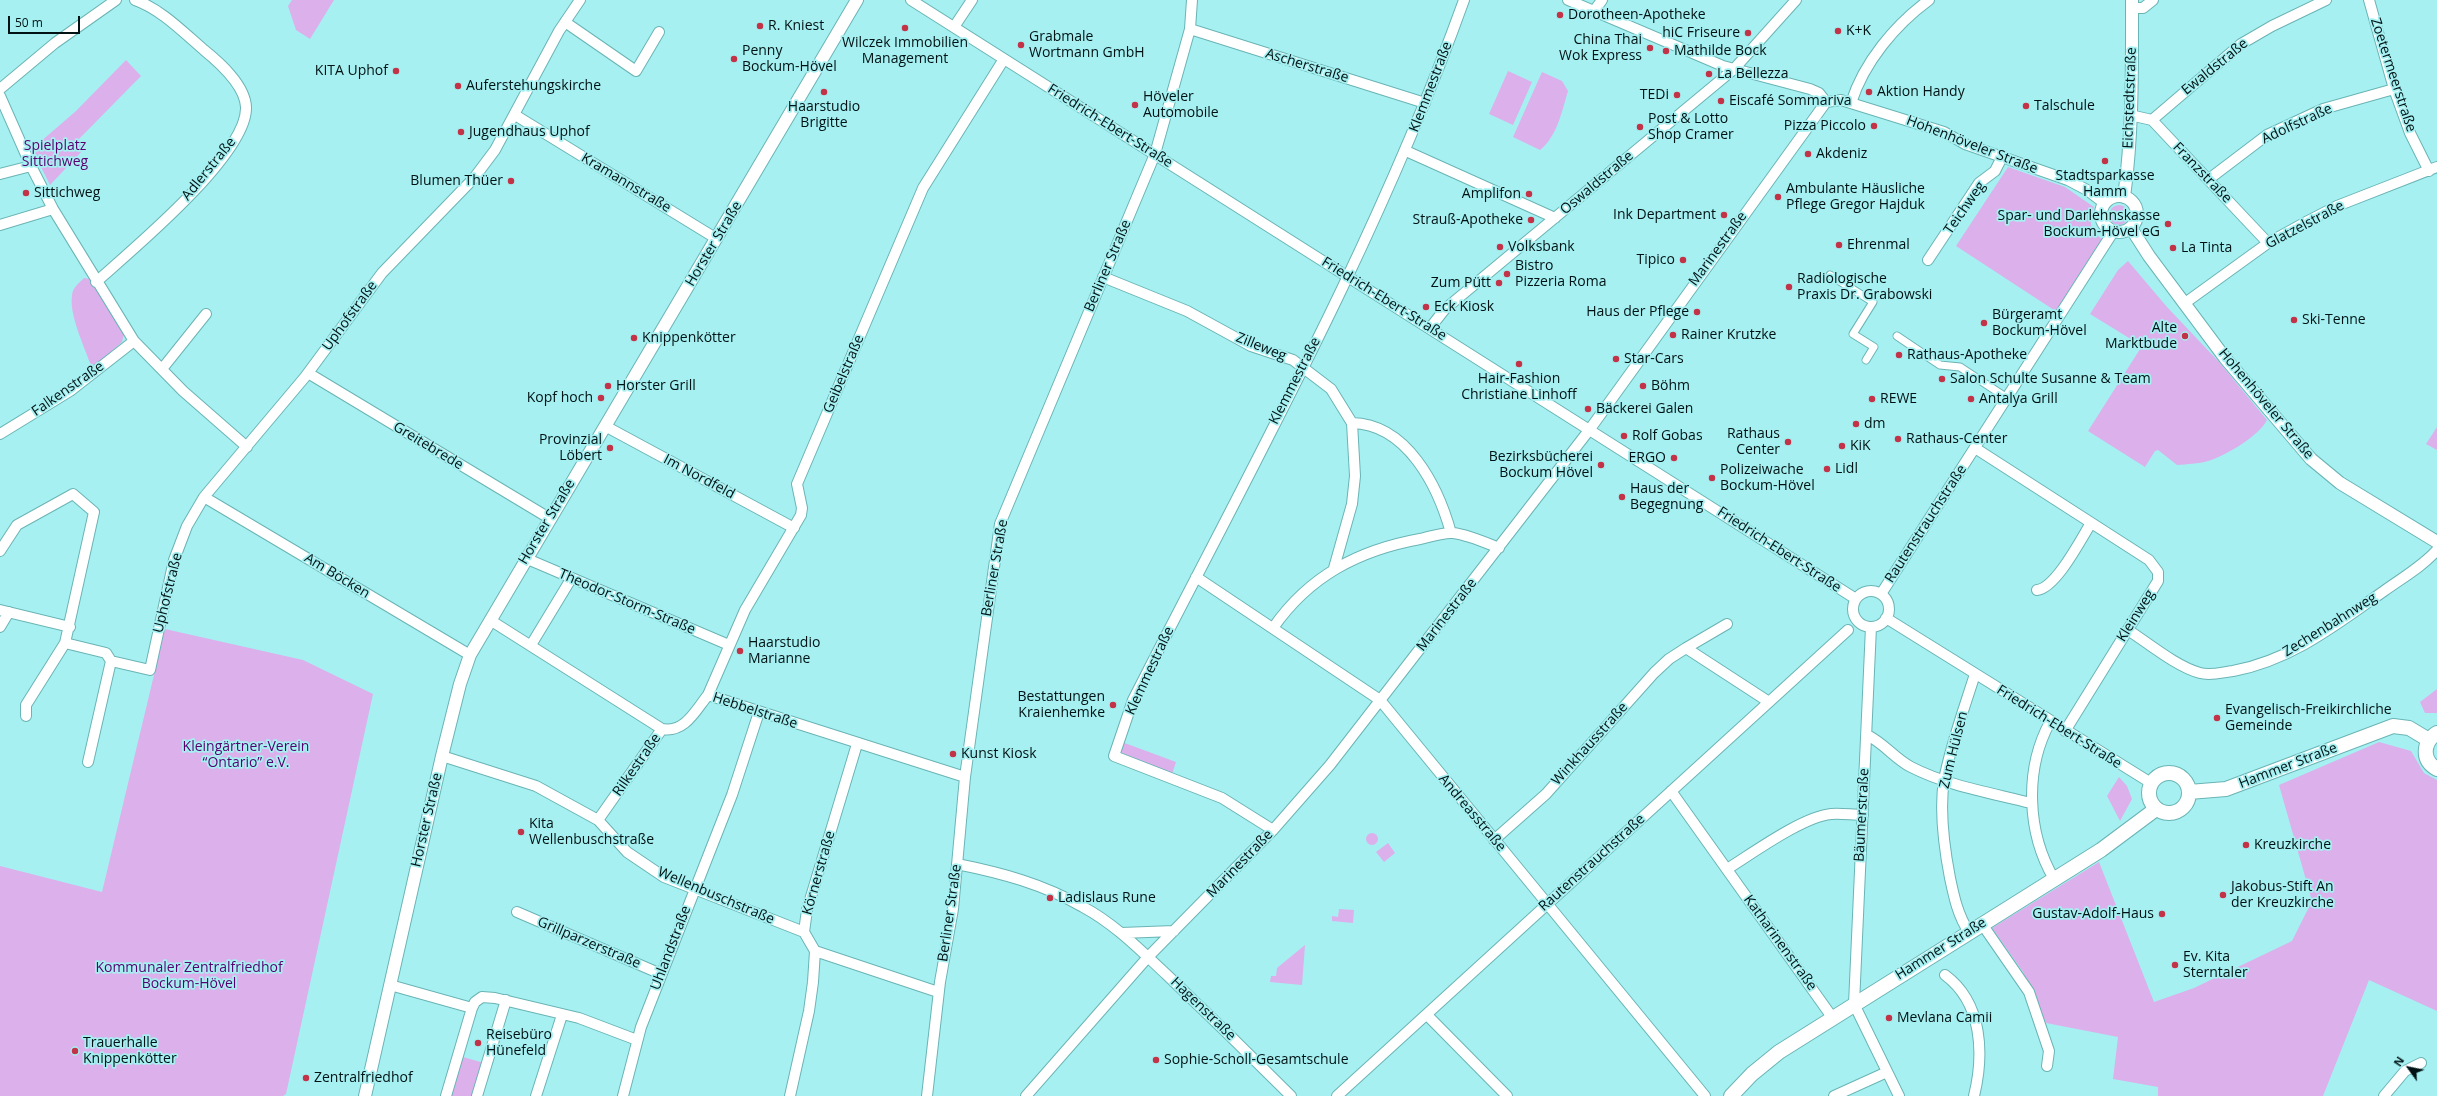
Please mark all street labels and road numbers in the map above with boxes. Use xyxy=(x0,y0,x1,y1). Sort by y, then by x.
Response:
street label: Zoetermeerstraße xyxy=(2367,16,2419,134)
street label: Ewaldstraße xyxy=(2179,35,2251,99)
street label: Klemmestraße xyxy=(1406,39,1456,135)
street label: Ascherstraße xyxy=(1263,45,1351,87)
street label: Eichstedtstraße xyxy=(2120,47,2140,149)
street label: Friedrich-Ebert-Straße xyxy=(1044,81,1176,171)
street label: Adolfstraße xyxy=(2259,100,2335,148)
street label: Hohenhöveler Straße xyxy=(1904,112,2040,178)
street label: Adlerstraße xyxy=(178,134,240,204)
street label: Franzstraße xyxy=(2169,139,2235,207)
street label: Oswaldstraße xyxy=(1557,148,1637,218)
street label: Kramannstraße xyxy=(578,150,674,216)
street label: Teichweg xyxy=(1941,178,1989,238)
street label: Glatzelstraße xyxy=(2263,197,2347,253)
street label: Horster Straße xyxy=(682,198,746,290)
street label: Marinestraße xyxy=(1685,209,1751,289)
street label: Berliner Straße xyxy=(1081,217,1135,315)
street label: Friedrich-Ebert-Straße xyxy=(1318,254,1450,344)
street label: Uphofstraße xyxy=(319,278,381,354)
street label: Zilleweg xyxy=(1233,329,1289,365)
street label: Geibelstraße xyxy=(820,332,868,416)
street label: Klemmestraße xyxy=(1266,335,1324,427)
street label: Hohenhöveler Straße xyxy=(2215,345,2317,463)
street label: Falkenstraße xyxy=(29,358,107,420)
street label: Greitebrede xyxy=(390,419,466,473)
street label: Im Nordfeld xyxy=(660,451,738,503)
street label: Rautenstrauchstraße xyxy=(1882,462,1970,586)
street label: Horster Straße xyxy=(515,476,579,568)
street label: Friedrich-Ebert-Straße xyxy=(1714,504,1844,596)
street label: Berliner Straße xyxy=(978,518,1012,618)
street label: Am Böcken xyxy=(301,550,373,602)
street label: Uphofstraße xyxy=(150,551,186,635)
street label: Theodor-Storm-Straße xyxy=(556,566,698,638)
street label: Marinestraße xyxy=(1413,575,1481,655)
street label: Kleinweg xyxy=(2113,587,2159,645)
street label: Zechenbahnweg xyxy=(2280,589,2380,661)
street label: Klemmestraße xyxy=(1122,624,1178,718)
street label: Friedrich-Ebert-Straße xyxy=(1993,682,2125,772)
street label: Hebbelstraße xyxy=(710,689,800,733)
street label: Winkhausstraße xyxy=(1548,699,1632,789)
street label: Zum Hülsen xyxy=(1936,710,1972,790)
street label: Rilkestraße xyxy=(609,730,665,800)
street label: Hammer Straße xyxy=(2236,740,2340,792)
street label: Bäumerstraße xyxy=(1851,768,1873,862)
street label: Horster Straße xyxy=(408,771,446,869)
street label: Andreasstraße xyxy=(1435,771,1509,855)
street label: Rautenstrauchstraße xyxy=(1535,811,1649,915)
street label: Marinestraße xyxy=(1203,827,1277,901)
street label: Körnerstraße xyxy=(799,829,839,917)
street label: Berliner Straße xyxy=(935,863,965,963)
street label: Wellenbuschstraße xyxy=(655,864,777,928)
street label: Katharinenstraße xyxy=(1740,892,1820,994)
street label: Uhlandstraße xyxy=(647,903,695,993)
street label: Grillparzerstraße xyxy=(535,914,643,972)
street label: Hammer Straße xyxy=(1892,914,1990,984)
street label: Hagenstraße xyxy=(1167,974,1239,1044)

